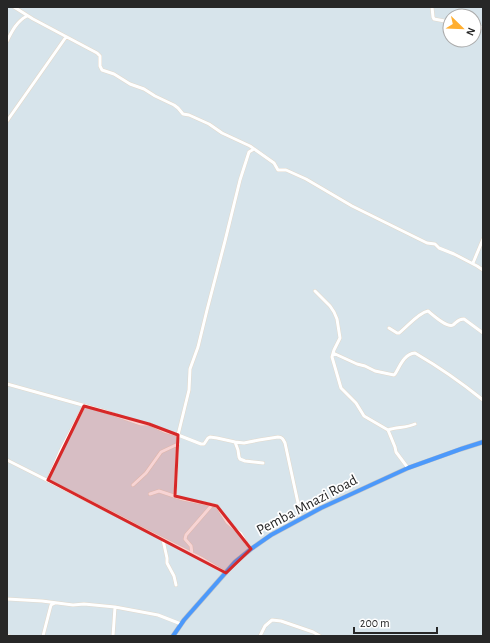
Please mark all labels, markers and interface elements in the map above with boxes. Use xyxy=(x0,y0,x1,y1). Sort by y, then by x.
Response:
north arrow xyxy=(442,8,482,48)
text: N xyxy=(464,26,477,37)
street label: Pemba Mnazi Road xyxy=(254,472,360,538)
scale bar xyxy=(354,609,437,635)
text: 200 m xyxy=(360,617,390,629)

